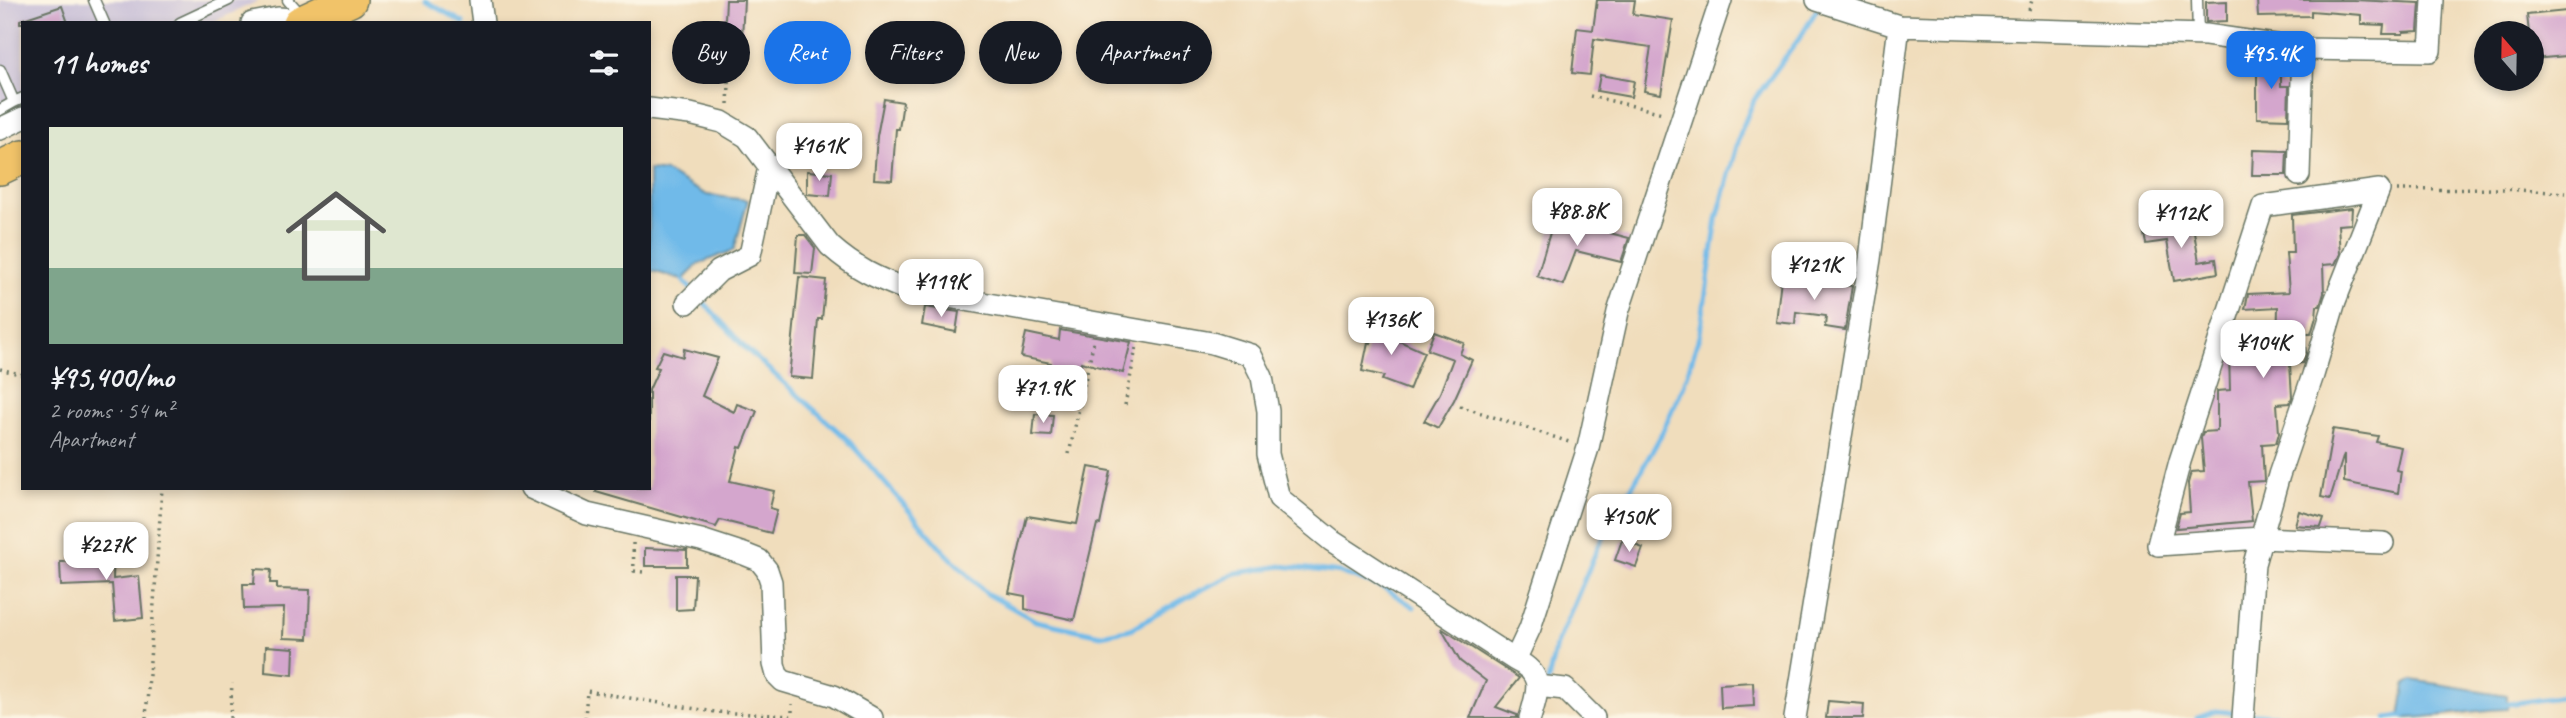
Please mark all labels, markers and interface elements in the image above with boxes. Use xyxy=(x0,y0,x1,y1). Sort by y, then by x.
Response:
chip: Buy xyxy=(672,21,750,84)
chip: Rent xyxy=(764,21,851,84)
chip: Filters xyxy=(865,21,965,84)
chip: New xyxy=(979,21,1062,84)
chip: Apartment xyxy=(1076,21,1212,84)
north arrow xyxy=(2474,21,2544,91)
map controls xyxy=(2474,21,2544,91)
pin: ¥95.4K xyxy=(2214,32,2328,91)
text: ¥95.4K xyxy=(2243,39,2300,68)
text: 11 homes xyxy=(49,44,147,82)
icon: filters xyxy=(585,44,623,82)
pin: ¥161K xyxy=(770,124,868,183)
text: ¥161K xyxy=(792,131,846,160)
icon: home xyxy=(273,173,399,299)
pin: ¥88.8K xyxy=(1520,188,1634,248)
pin: ¥112K xyxy=(2132,190,2230,250)
text: ¥88.8K xyxy=(1548,196,1606,225)
text: ¥112K xyxy=(2154,198,2208,227)
pin: ¥121K xyxy=(1765,243,1863,302)
text: ¥121K xyxy=(1787,250,1841,279)
pin: ¥119K xyxy=(892,260,990,319)
text: ¥119K xyxy=(915,267,967,296)
pin: ¥136K xyxy=(1342,298,1440,357)
text: ¥136K xyxy=(1364,305,1418,334)
pin: ¥104K xyxy=(2214,320,2312,380)
text: ¥104K xyxy=(2236,328,2290,357)
text: ¥95,400/mo xyxy=(49,358,174,396)
pin: ¥71.9K xyxy=(986,366,1100,425)
text: ¥71.9K xyxy=(1014,373,1072,402)
text: 2 rooms · 54 m² xyxy=(49,396,173,425)
text: Apartment xyxy=(49,425,134,454)
pin: ¥150K xyxy=(1580,494,1678,554)
text: ¥150K xyxy=(1603,502,1655,531)
pin: ¥227K xyxy=(57,522,155,582)
text: ¥227K xyxy=(80,530,133,559)

